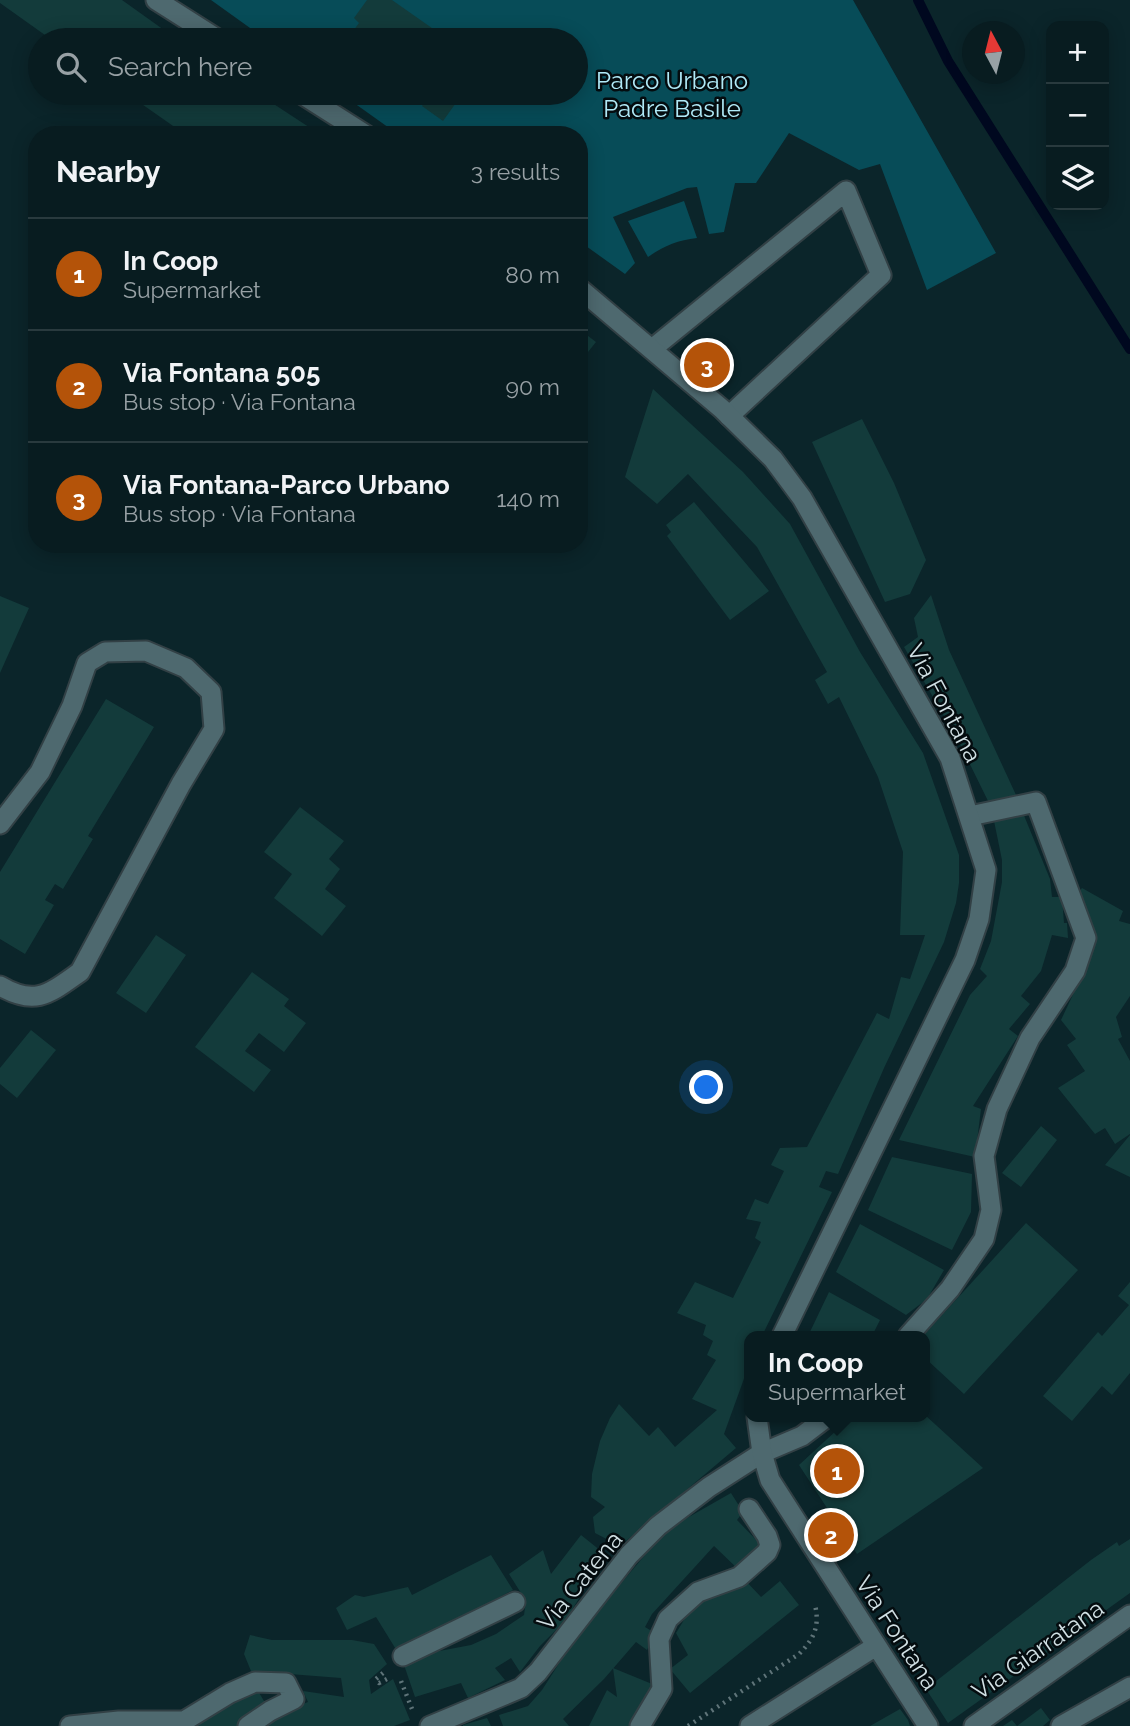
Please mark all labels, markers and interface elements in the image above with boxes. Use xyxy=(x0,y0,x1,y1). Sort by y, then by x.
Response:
north arrow xyxy=(962,21,1025,84)
map controls xyxy=(1046,21,1109,210)
button: + xyxy=(1046,21,1109,84)
search box xyxy=(28,28,588,105)
icon: search xyxy=(52,48,90,86)
text: Search here xyxy=(108,52,252,82)
park label: Parco Urbano Padre Basile xyxy=(596,66,748,123)
button: − xyxy=(1046,84,1109,147)
button: layers xyxy=(1046,147,1109,210)
text: Nearby xyxy=(56,154,160,189)
text: 3 results xyxy=(471,158,560,185)
text: In Coop xyxy=(123,246,218,276)
text: 1 xyxy=(73,261,85,288)
text: 80 m xyxy=(505,261,560,288)
text: Supermarket xyxy=(123,276,261,303)
pin: 3 xyxy=(684,339,730,391)
text: Via Fontana 505 xyxy=(123,358,320,388)
text: 2 xyxy=(73,373,85,400)
text: 90 m xyxy=(505,373,560,400)
text: Bus stop · Via Fontana xyxy=(123,388,356,415)
text: Via Fontana-Parco Urbano xyxy=(123,470,450,500)
text: 3 xyxy=(73,485,85,512)
text: 140 m xyxy=(497,485,560,512)
text: Bus stop · Via Fontana xyxy=(123,500,356,527)
street label: Via Fontana xyxy=(901,638,988,767)
your location xyxy=(689,1070,723,1104)
popup xyxy=(744,1331,930,1422)
text: In Coop xyxy=(768,1348,863,1378)
text: Supermarket xyxy=(768,1378,906,1405)
pin: 1 xyxy=(814,1445,860,1497)
pin: 2 xyxy=(808,1509,854,1561)
street label: Via Catena xyxy=(531,1525,628,1636)
street label: Via Fontana xyxy=(850,1570,945,1695)
street label: Via Giarratana xyxy=(966,1593,1109,1706)

